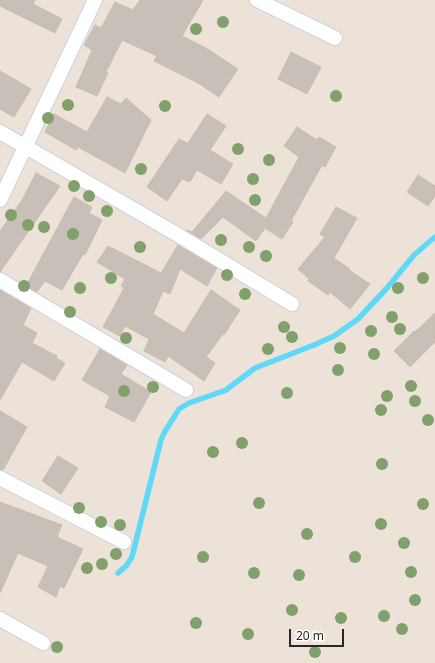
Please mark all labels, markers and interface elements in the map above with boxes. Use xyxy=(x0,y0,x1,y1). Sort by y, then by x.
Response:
scale bar xyxy=(291,621,346,647)
text: 20 m xyxy=(296,627,324,644)

